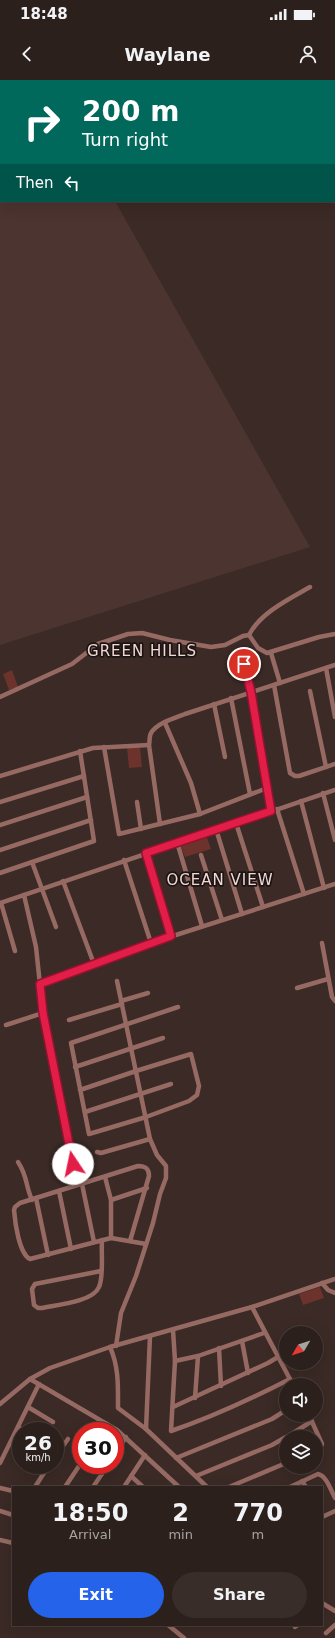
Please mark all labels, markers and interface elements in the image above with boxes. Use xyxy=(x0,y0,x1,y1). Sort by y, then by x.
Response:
text: 18:48 xyxy=(20,5,68,23)
icon: back xyxy=(16,43,38,65)
icon: person xyxy=(297,43,319,65)
text: Waylane xyxy=(125,44,210,65)
text: 200 m xyxy=(82,95,179,128)
icon: right xyxy=(16,96,68,148)
text: Turn right xyxy=(82,129,168,150)
icon: left xyxy=(61,172,83,194)
text: Then xyxy=(16,174,53,192)
district label: GREEN HILLS xyxy=(87,642,197,660)
pin xyxy=(227,647,261,681)
icon: arrive xyxy=(233,653,255,675)
district label: OCEAN VIEW xyxy=(166,871,274,889)
position arrow xyxy=(52,1143,94,1185)
north arrow xyxy=(279,1326,323,1370)
map controls xyxy=(279,1326,323,1474)
button: sound xyxy=(279,1378,323,1422)
speed limit sign: 30 xyxy=(72,1422,124,1474)
button: layers xyxy=(279,1430,323,1474)
text: 26 xyxy=(24,1431,52,1455)
text: km/h xyxy=(25,1452,51,1463)
text: 18:50 xyxy=(52,1499,128,1527)
text: 2 xyxy=(172,1499,189,1527)
text: 770 xyxy=(233,1499,283,1527)
text: Arrival xyxy=(69,1527,111,1542)
text: min xyxy=(168,1527,193,1542)
text: m xyxy=(252,1527,264,1542)
button: Exit xyxy=(28,1572,164,1618)
button: Share xyxy=(172,1572,307,1618)

